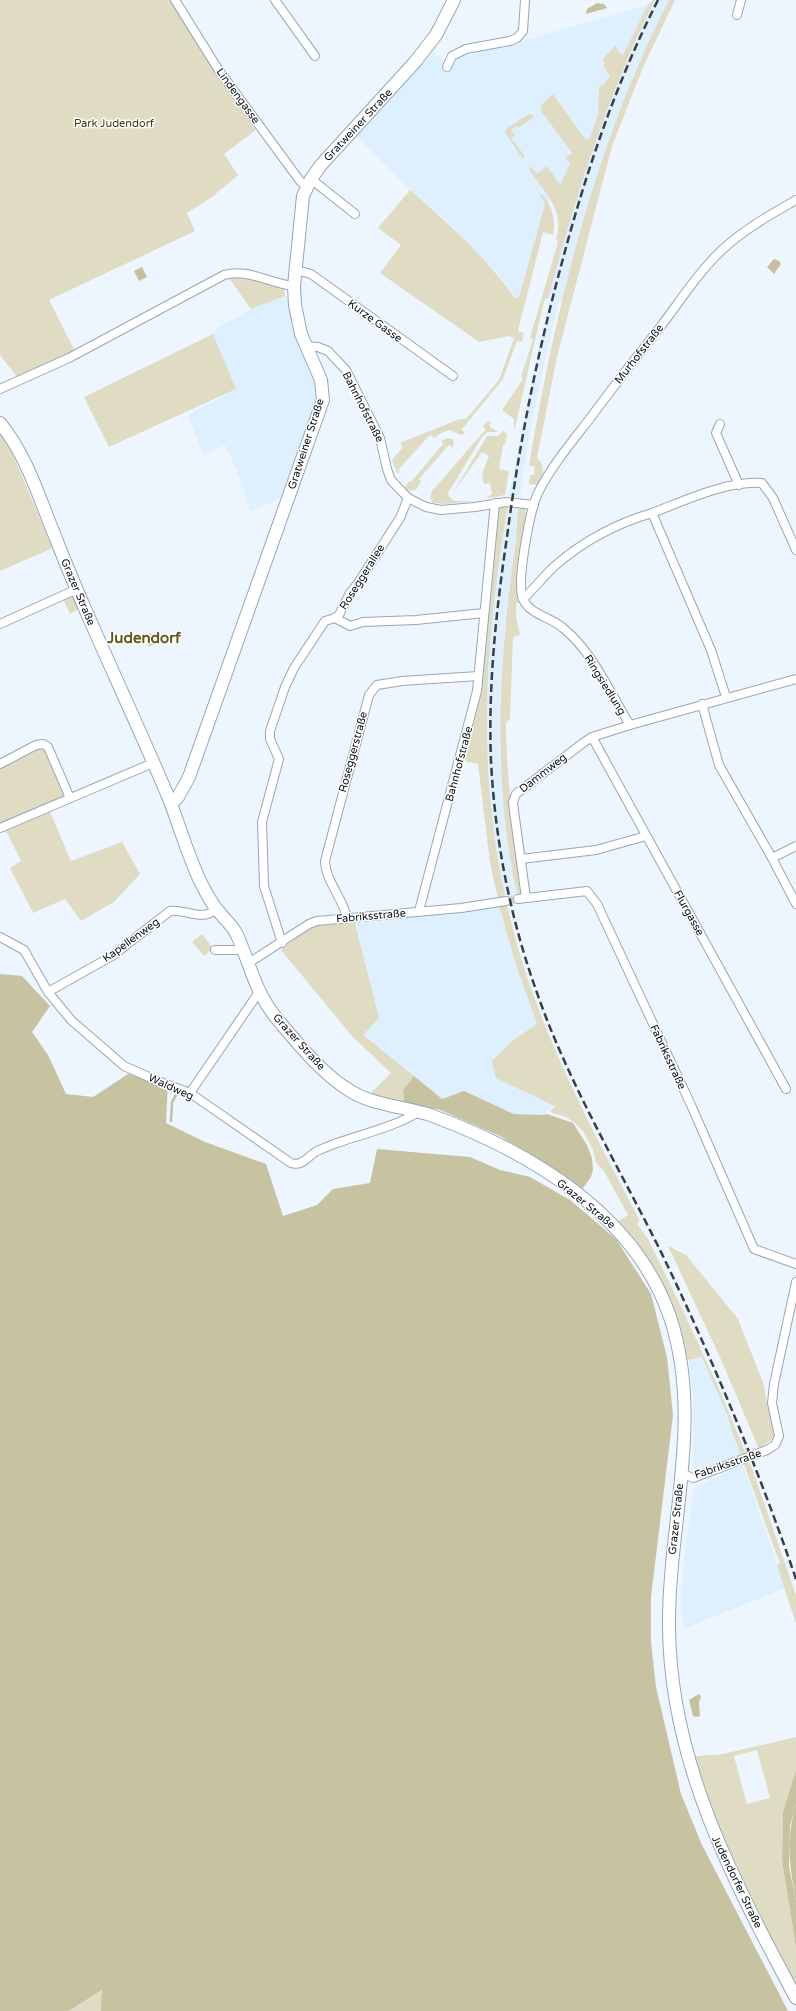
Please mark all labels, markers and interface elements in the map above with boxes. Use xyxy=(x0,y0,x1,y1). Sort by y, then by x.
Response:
street label: Lindengasse xyxy=(213,66,263,126)
street label: Gratweiner Straße xyxy=(321,86,395,164)
park label: Park Judendorf xyxy=(74,117,155,130)
street label: Kurze Gasse xyxy=(345,297,405,345)
street label: Murhofstraße xyxy=(612,322,666,386)
street label: Bahnhofstraße xyxy=(340,370,386,444)
street label: Gratweiner Straße xyxy=(285,397,327,491)
street label: Roseggerallee xyxy=(337,542,387,612)
street label: Grazer Straße xyxy=(58,557,98,627)
district label: Judendorf xyxy=(106,629,181,647)
street label: Ringsiedlung xyxy=(581,653,629,718)
street label: Roseggerstraße xyxy=(336,710,370,794)
street label: Bahnhofstraße xyxy=(443,725,475,803)
street label: Dammweg xyxy=(517,751,569,795)
street label: Flurgasse xyxy=(671,888,707,938)
street label: Fabriksstraße xyxy=(336,906,406,926)
street label: Kapellenweg xyxy=(100,915,162,965)
street label: Grazer Straße xyxy=(270,1011,328,1073)
street label: Fabriksstraße xyxy=(647,1023,689,1091)
street label: Waldweg xyxy=(146,1071,196,1103)
street label: Grazer Straße xyxy=(554,1176,618,1232)
street label: Fabriksstraße xyxy=(693,1446,763,1482)
street label: Grazer Straße xyxy=(666,1483,686,1555)
street label: Judendorfer Straße xyxy=(709,1834,765,1930)

